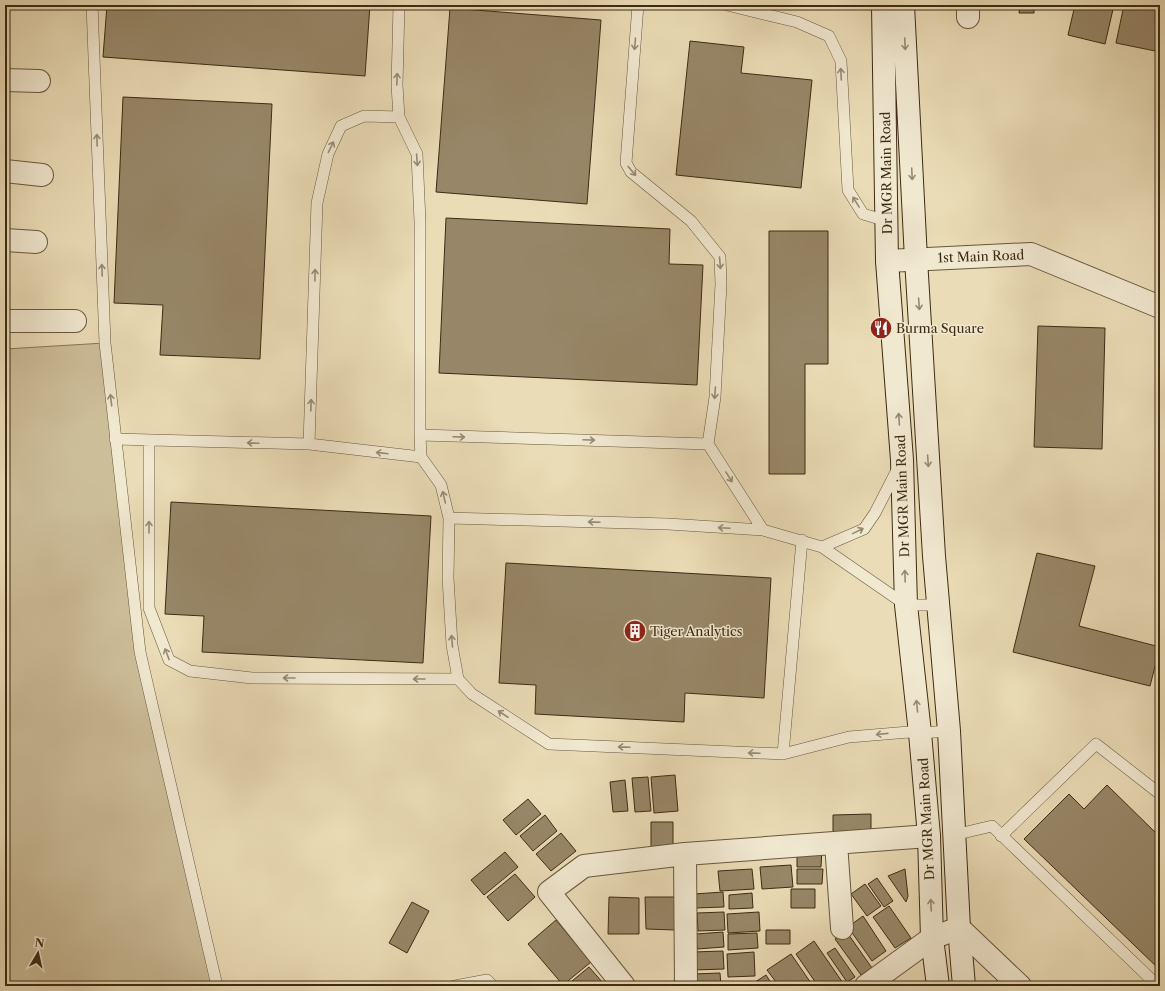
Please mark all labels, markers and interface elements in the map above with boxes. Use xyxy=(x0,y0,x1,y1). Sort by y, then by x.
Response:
one-way arrow xyxy=(632,37,639,50)
one-way arrow xyxy=(902,37,909,50)
one-way arrow xyxy=(838,68,845,81)
one-way arrow xyxy=(393,73,401,86)
street label: Dr MGR Main Road xyxy=(877,111,895,234)
one-way arrow xyxy=(93,134,101,147)
one-way arrow xyxy=(328,142,335,154)
one-way arrow xyxy=(414,153,421,166)
one-way arrow xyxy=(628,166,636,177)
one-way arrow xyxy=(908,167,915,180)
one-way arrow xyxy=(851,196,859,208)
street label: 1st Main Road xyxy=(937,246,1025,266)
one-way arrow xyxy=(716,257,724,270)
one-way arrow xyxy=(98,264,106,277)
one-way arrow xyxy=(311,269,319,282)
one-way arrow xyxy=(915,297,922,310)
restaurant icon: Burma Square xyxy=(868,315,894,341)
place label: Burma Square xyxy=(896,320,984,336)
one-way arrow xyxy=(712,386,719,399)
one-way arrow xyxy=(107,394,115,407)
one-way arrow xyxy=(307,399,314,412)
one-way arrow xyxy=(895,413,902,426)
one-way arrow xyxy=(452,433,465,440)
street label: Dr MGR Main Road xyxy=(892,434,912,558)
one-way arrow xyxy=(582,436,595,444)
one-way arrow xyxy=(247,439,260,446)
one-way arrow xyxy=(376,449,389,457)
one-way arrow xyxy=(925,454,932,467)
one-way arrow xyxy=(725,471,733,482)
one-way arrow xyxy=(439,491,447,504)
one-way arrow xyxy=(588,519,601,526)
one-way arrow xyxy=(145,521,153,534)
one-way arrow xyxy=(718,524,731,531)
one-way arrow xyxy=(852,527,864,534)
one-way arrow xyxy=(902,570,909,583)
building icon: Tiger Analytics xyxy=(622,618,648,644)
place label: Tiger Analytics xyxy=(650,623,743,639)
one-way arrow xyxy=(448,635,456,648)
one-way arrow xyxy=(162,648,170,660)
one-way arrow xyxy=(283,674,296,682)
one-way arrow xyxy=(413,675,426,683)
one-way arrow xyxy=(914,700,921,713)
one-way arrow xyxy=(498,710,509,718)
one-way arrow xyxy=(876,731,889,738)
one-way arrow xyxy=(618,743,631,751)
one-way arrow xyxy=(748,749,761,756)
street label: Dr MGR Main Road xyxy=(915,757,937,881)
one-way arrow xyxy=(927,899,934,912)
north arrow xyxy=(18,933,58,973)
text: N xyxy=(34,935,46,951)

